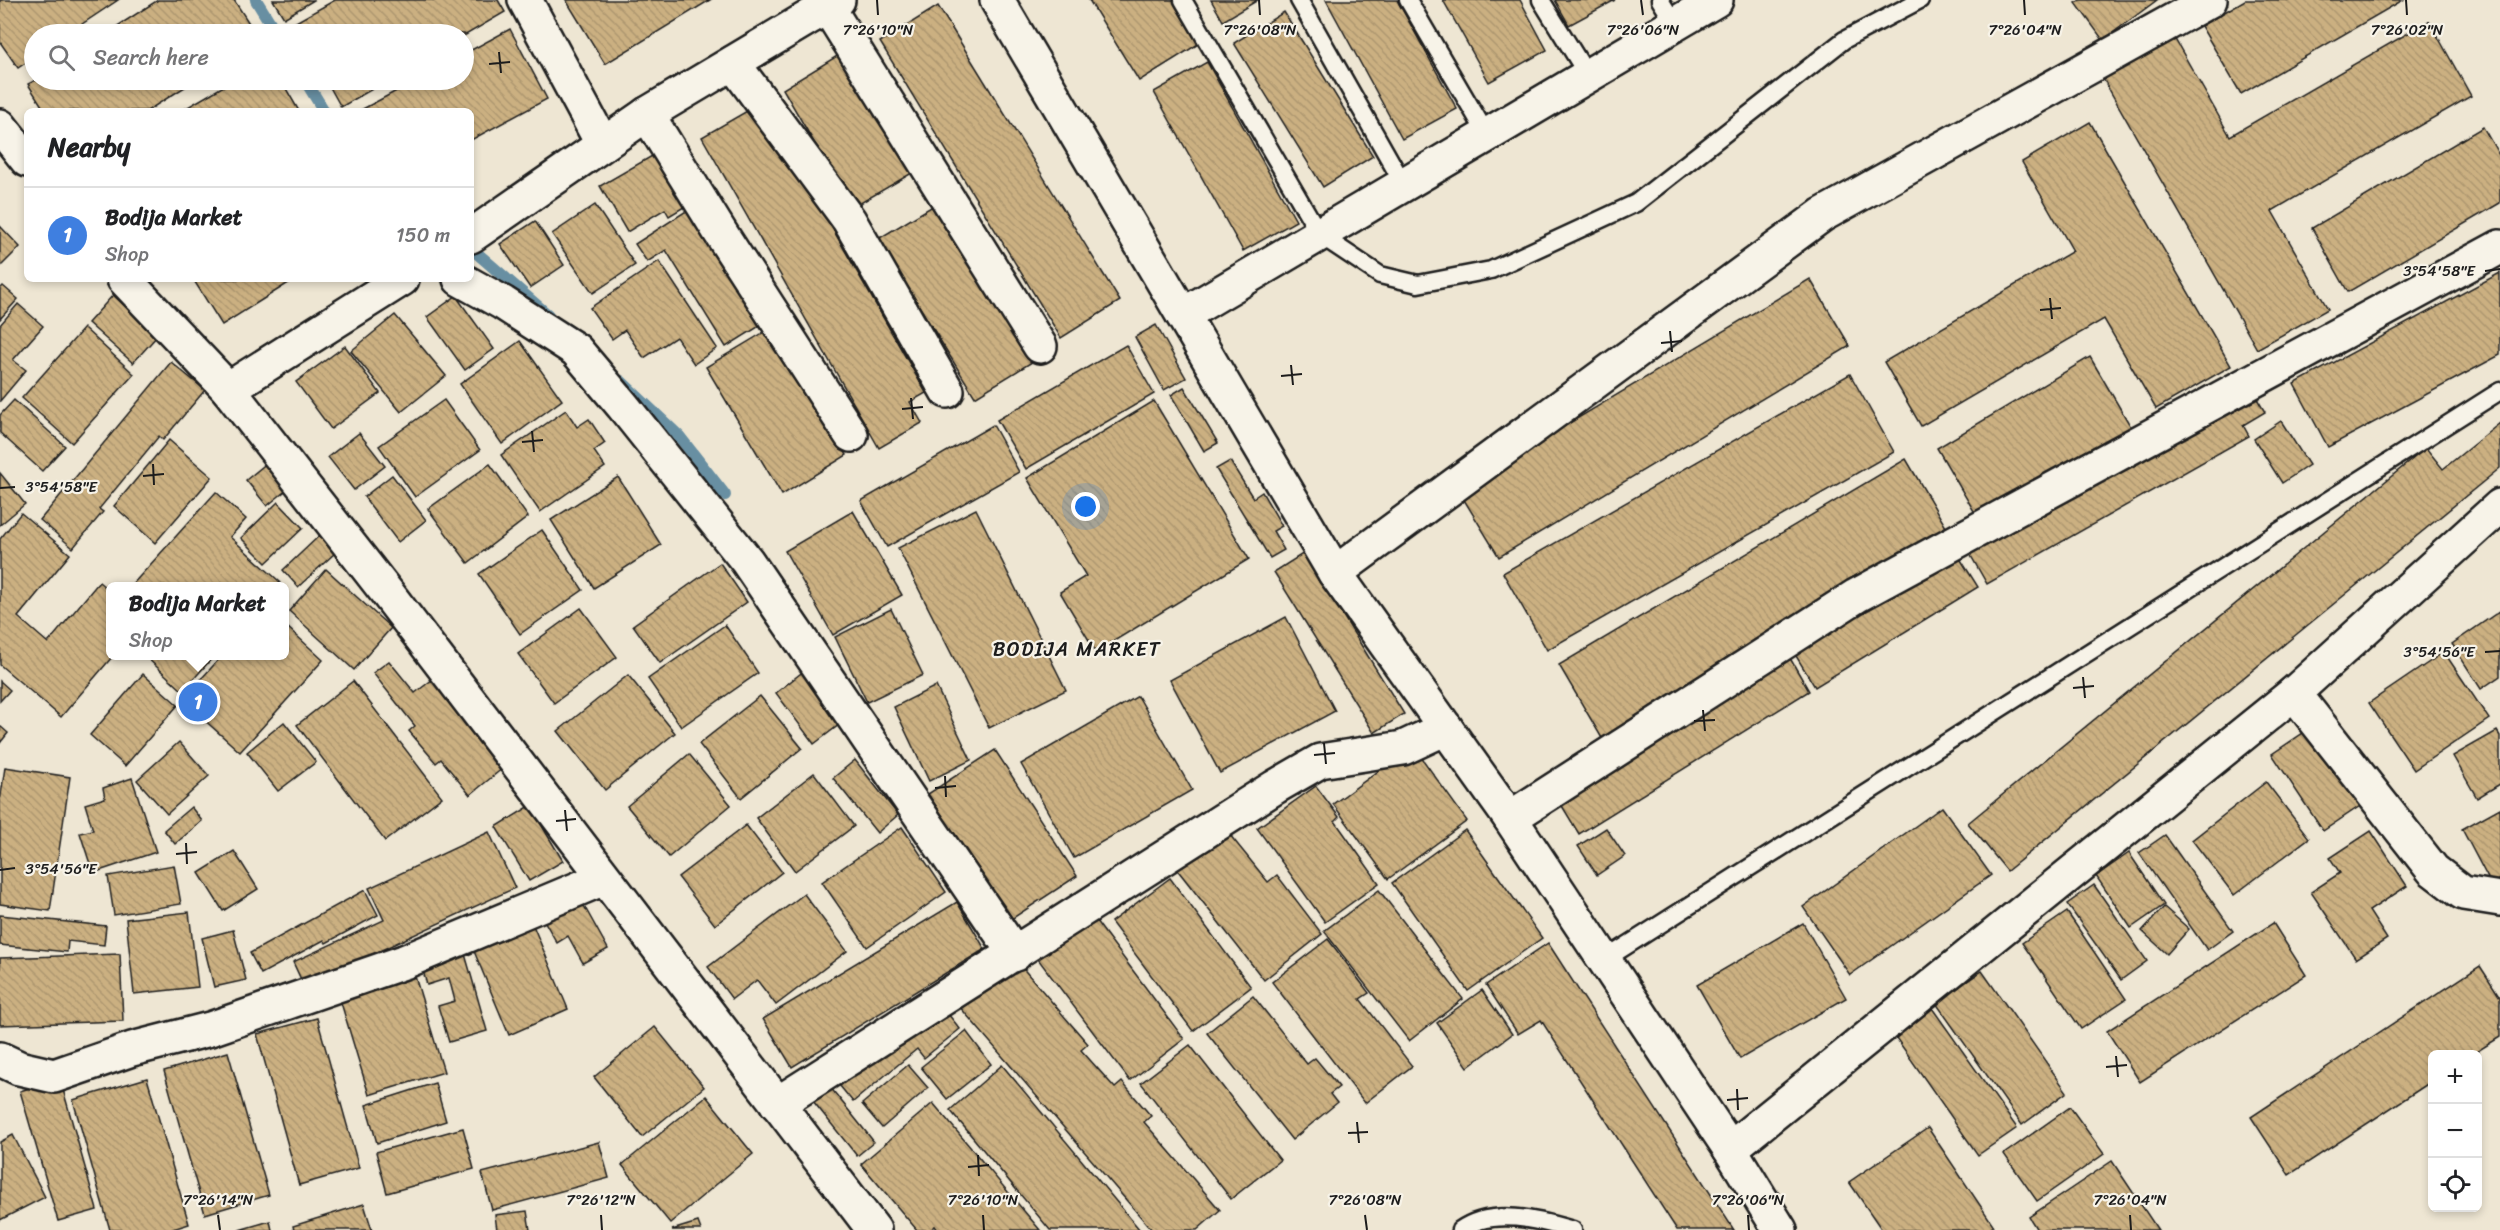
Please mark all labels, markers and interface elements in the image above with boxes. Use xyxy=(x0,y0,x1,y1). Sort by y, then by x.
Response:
text: 7°26'10"N xyxy=(843,17,914,43)
text: 7°26'08"N xyxy=(1224,17,1297,43)
text: 7°26'06"N xyxy=(1607,17,1680,43)
text: 7°26'04"N xyxy=(1988,17,2062,43)
text: 7°26'02"N xyxy=(2371,17,2444,43)
search box xyxy=(24,24,474,90)
text: Search here xyxy=(93,38,209,77)
icon: search xyxy=(45,41,78,74)
text: Nearby xyxy=(48,124,130,170)
text: Bodija Market xyxy=(105,198,242,237)
text: 1 xyxy=(63,218,72,253)
text: 150 m xyxy=(396,218,450,253)
text: Shop xyxy=(105,237,149,272)
text: 3°54'58"E xyxy=(2403,258,2476,284)
text: 3°54'58"E xyxy=(25,474,98,500)
your location xyxy=(1071,492,1100,521)
popup xyxy=(106,582,289,660)
text: Bodija Market xyxy=(129,584,266,623)
text: Shop xyxy=(129,623,173,658)
district label: BODIJA MARKET xyxy=(993,632,1162,667)
text: 3°54'56"E xyxy=(2403,639,2476,665)
pin: 1 xyxy=(178,680,218,724)
text: 3°54'56"E xyxy=(25,856,98,882)
map controls xyxy=(2428,1050,2482,1212)
button: + xyxy=(2428,1050,2482,1104)
button: − xyxy=(2428,1104,2482,1158)
button: locate xyxy=(2428,1158,2482,1212)
text: 7°26'14"N xyxy=(183,1187,254,1213)
text: 7°26'12"N xyxy=(566,1187,636,1213)
text: 7°26'10"N xyxy=(948,1187,1019,1213)
text: 7°26'08"N xyxy=(1329,1187,1402,1213)
text: 7°26'06"N xyxy=(1712,1187,1785,1213)
text: 7°26'04"N xyxy=(2093,1187,2167,1213)

